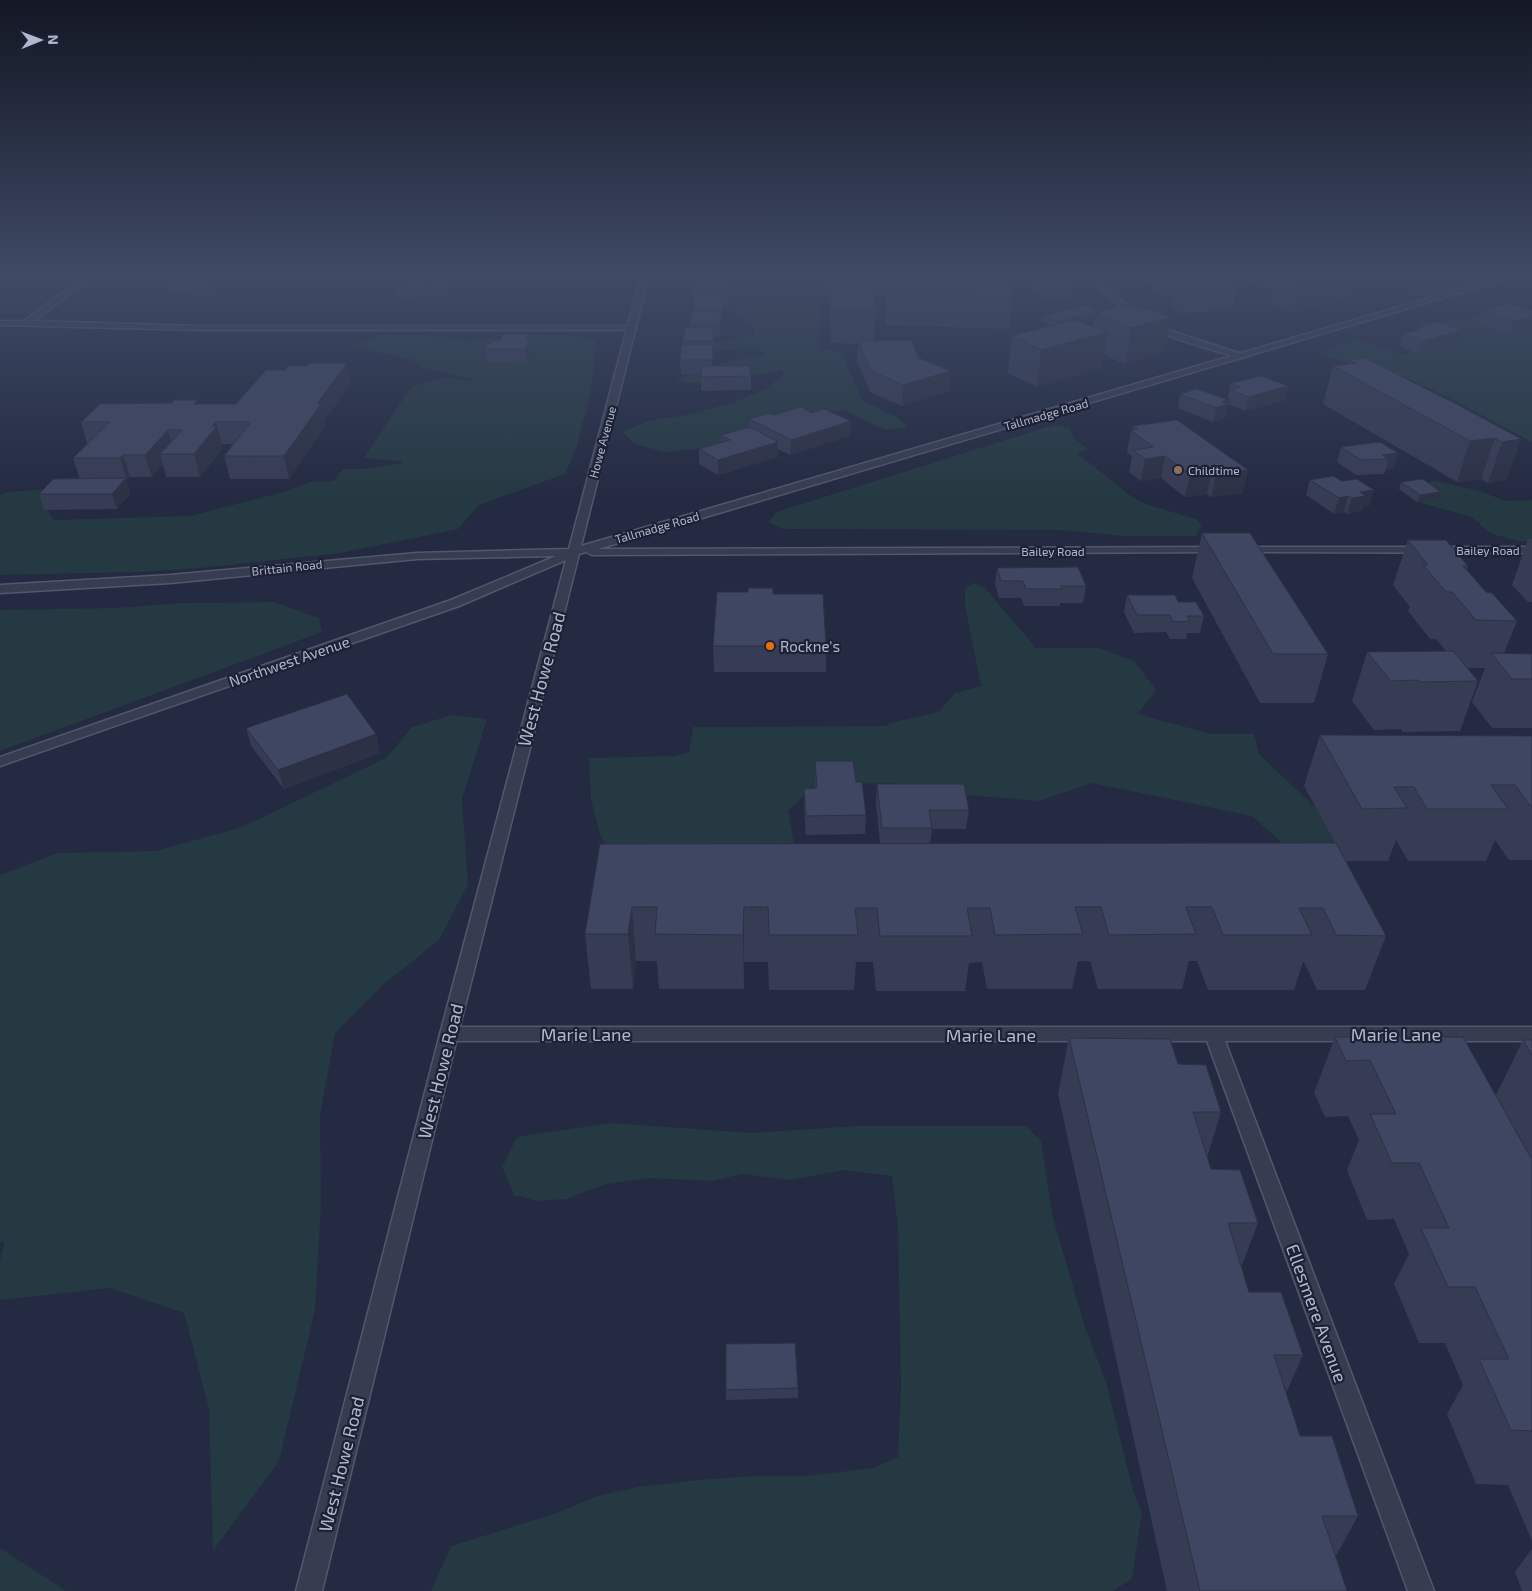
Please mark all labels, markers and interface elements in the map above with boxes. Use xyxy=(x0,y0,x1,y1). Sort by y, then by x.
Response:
north arrow xyxy=(15,15,65,65)
text: N xyxy=(45,35,62,45)
street label: Tallmadge Road xyxy=(1002,395,1090,433)
street label: Howe Avenue xyxy=(586,405,618,479)
place label: Childtime xyxy=(1188,463,1240,477)
marker: Childtime xyxy=(1172,464,1184,476)
street label: Tallmadge Road xyxy=(613,508,701,546)
street label: Bailey Road xyxy=(1456,543,1520,557)
street label: Bailey Road xyxy=(1021,544,1085,558)
street label: Brittain Road xyxy=(251,556,323,578)
street label: West Howe Road xyxy=(512,609,570,749)
street label: Northwest Avenue xyxy=(226,632,352,690)
place label: Rockne's xyxy=(780,637,840,655)
marker: Rockne's xyxy=(764,640,776,652)
street label: West Howe Road xyxy=(413,1001,467,1141)
street label: Marie Lane xyxy=(541,1023,631,1045)
street label: Marie Lane xyxy=(1351,1023,1441,1045)
street label: Marie Lane xyxy=(946,1024,1036,1046)
street label: Ellesmere Avenue xyxy=(1282,1241,1352,1385)
street label: West Howe Road xyxy=(314,1394,368,1534)

